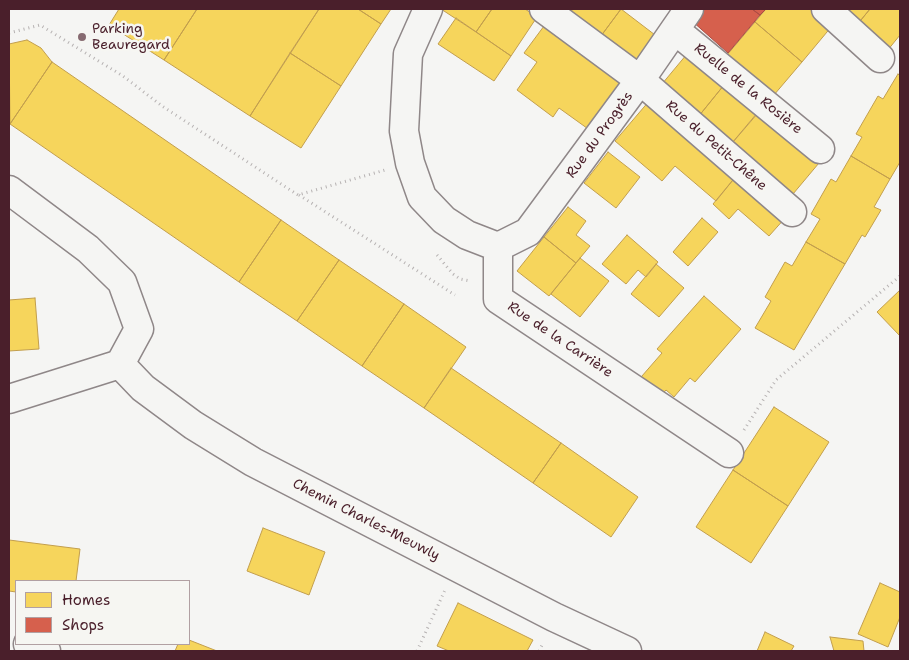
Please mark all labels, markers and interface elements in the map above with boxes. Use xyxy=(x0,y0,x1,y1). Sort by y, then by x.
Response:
place label: Parking Beauregard xyxy=(92,21,170,54)
marker: Parking Beauregard xyxy=(76,31,88,43)
street label: Ruelle de la Rosière xyxy=(690,40,806,138)
street label: Rue du Progrès xyxy=(563,89,637,181)
street label: Rue du Petit-Chêne xyxy=(662,97,770,195)
street label: Rue de la Carrière xyxy=(504,298,616,382)
street label: Chemin Charles-Meuwly xyxy=(290,475,442,565)
legend xyxy=(15,580,190,645)
text: Homes xyxy=(62,590,110,610)
text: Shops xyxy=(62,615,104,635)

